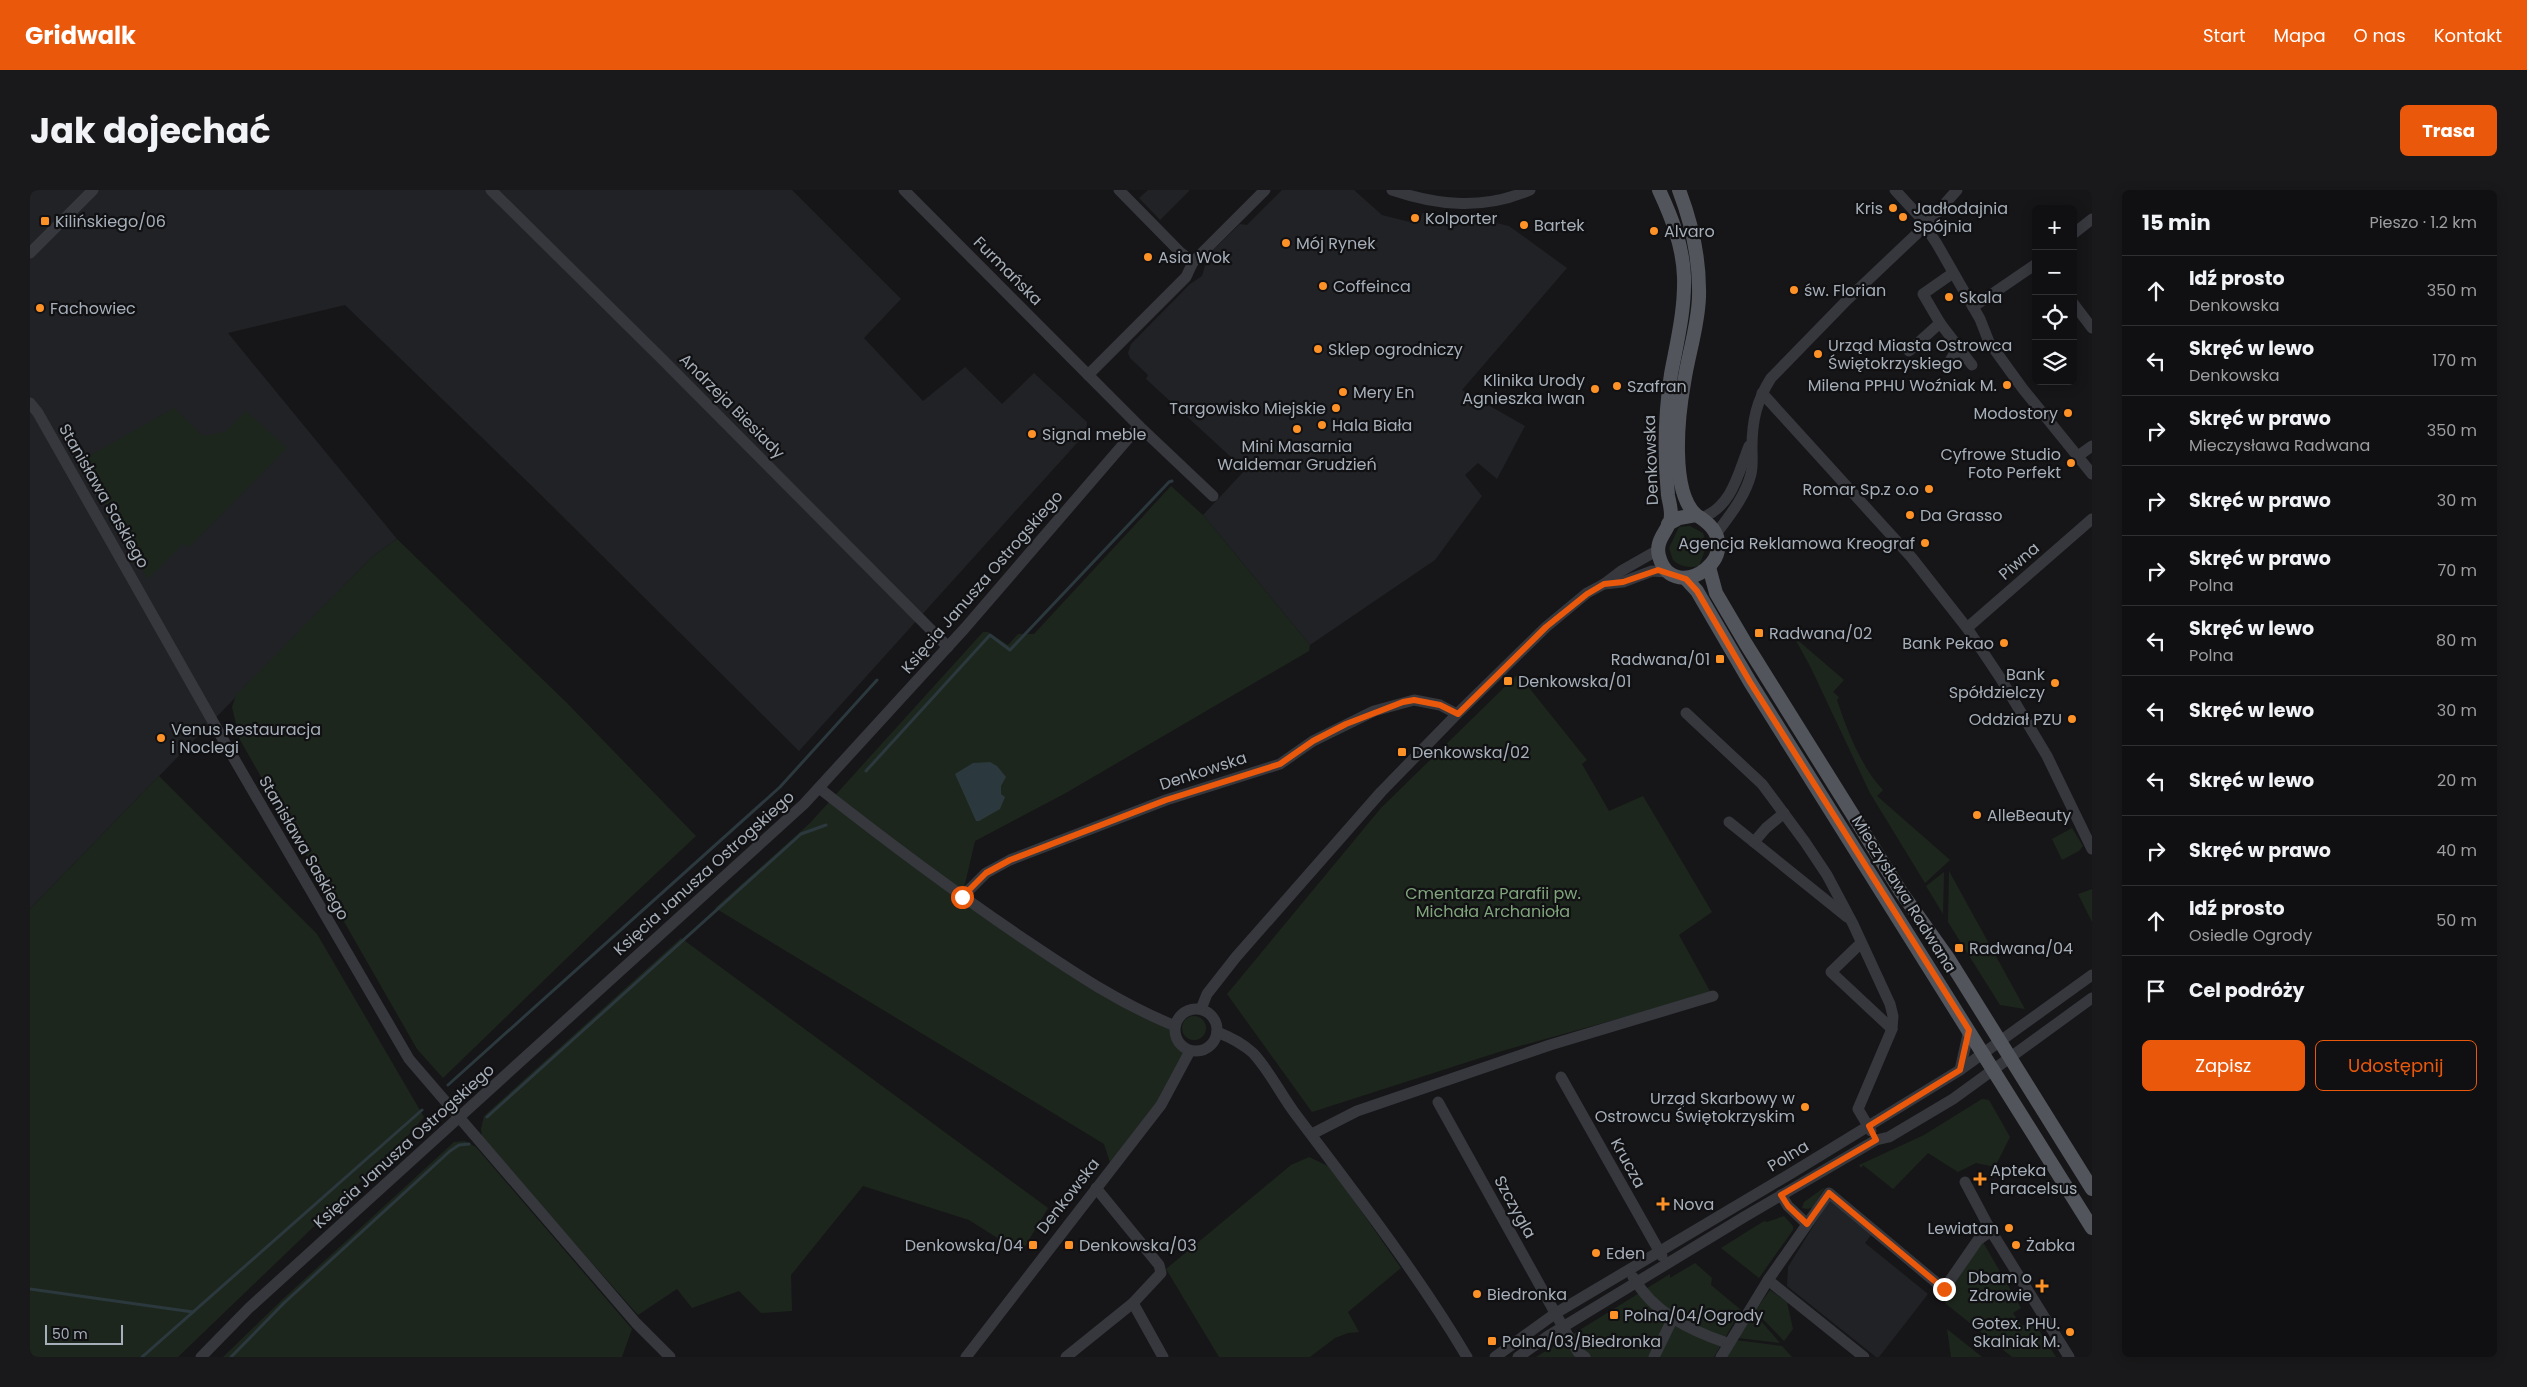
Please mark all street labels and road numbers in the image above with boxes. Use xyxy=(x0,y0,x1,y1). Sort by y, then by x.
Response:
street label: Furmańska xyxy=(968,231,1048,311)
street label: Andrzeja Biesiady xyxy=(674,348,790,464)
street label: Denkowska xyxy=(1638,414,1664,506)
street label: Stanisława Saskiego xyxy=(53,420,155,572)
street label: Księcia Janusza Ostrogskiego xyxy=(896,485,1068,679)
street label: Piwna xyxy=(1994,537,2044,585)
street label: Denkowska xyxy=(1156,746,1250,796)
street label: Stanisława Saskiego xyxy=(253,772,355,924)
street label: Księcia Janusza Ostrogskiego xyxy=(608,785,800,961)
street label: Mieczysława Radwana xyxy=(1846,811,1962,977)
street label: Księcia Janusza Ostrogskiego xyxy=(308,1058,500,1234)
street label: Krucza xyxy=(1605,1134,1651,1192)
street label: Polna xyxy=(1763,1135,1813,1177)
street label: Denkowska xyxy=(1031,1153,1105,1239)
street label: Szczygla xyxy=(1488,1172,1542,1242)

